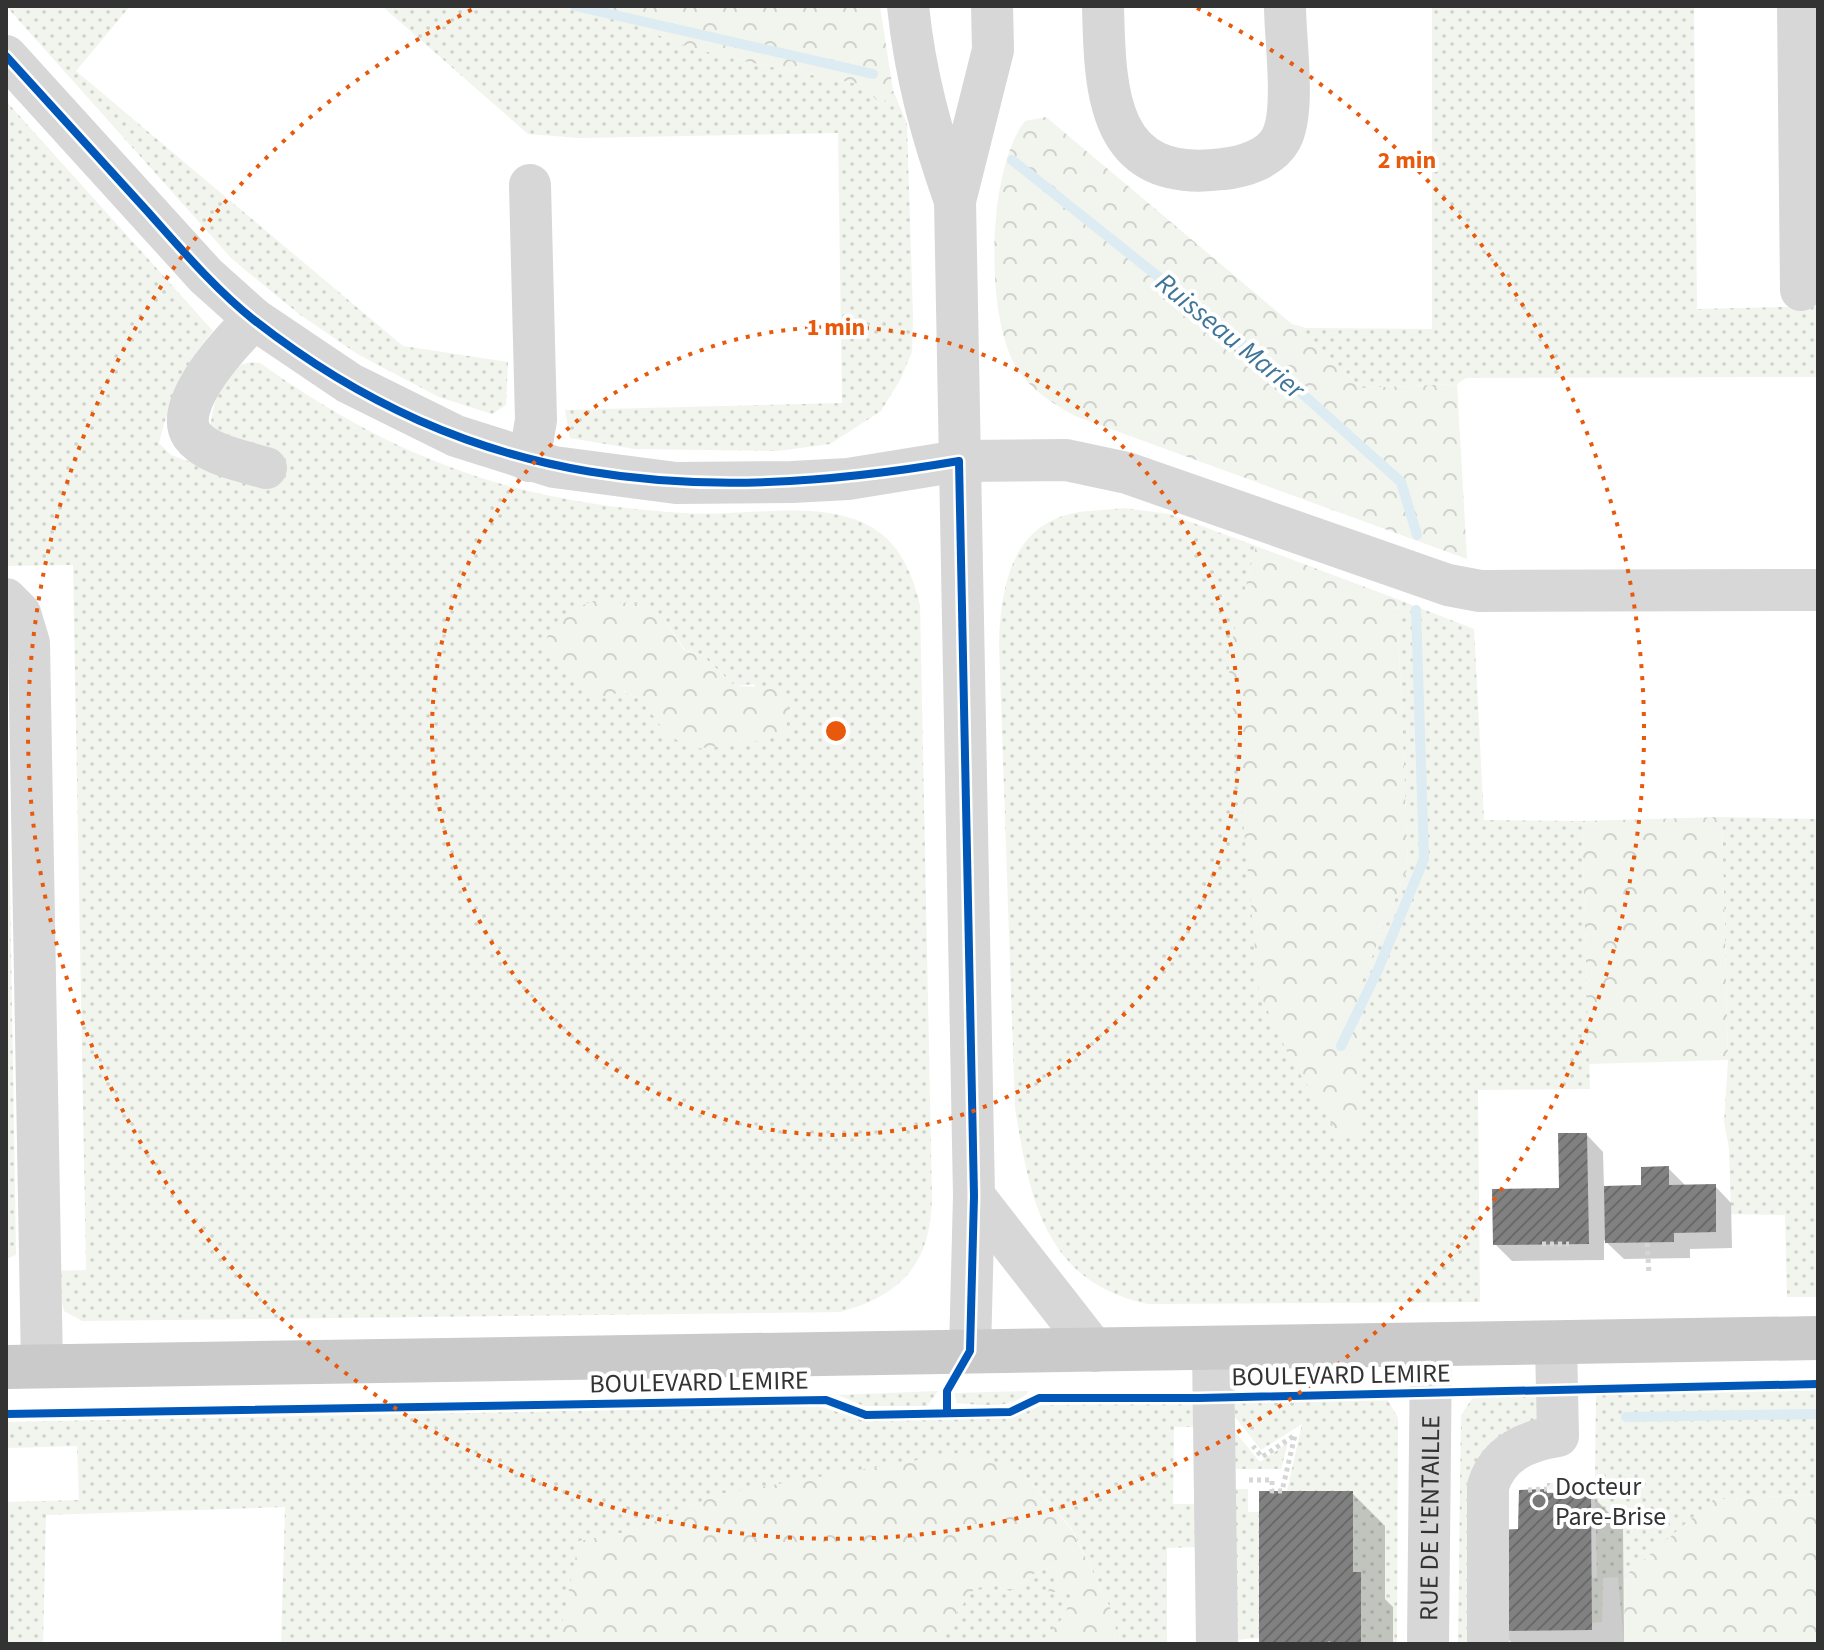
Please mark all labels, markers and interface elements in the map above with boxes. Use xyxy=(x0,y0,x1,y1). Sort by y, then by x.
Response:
text: 2 min xyxy=(1378,143,1436,178)
water label: Ruisseau Marier xyxy=(1147,263,1314,410)
text: 1 min xyxy=(807,310,865,345)
centre of rings xyxy=(822,717,850,745)
street label: BOULEVARD LEMIRE xyxy=(1231,1355,1451,1395)
street label: BOULEVARD LEMIRE xyxy=(589,1362,809,1402)
street label: RUE DE L'ENTAILLE xyxy=(1410,1415,1449,1621)
place label: Docteur Pare-Brise xyxy=(1555,1468,1666,1535)
marker: Docteur Pare-Brise xyxy=(1530,1492,1548,1510)

